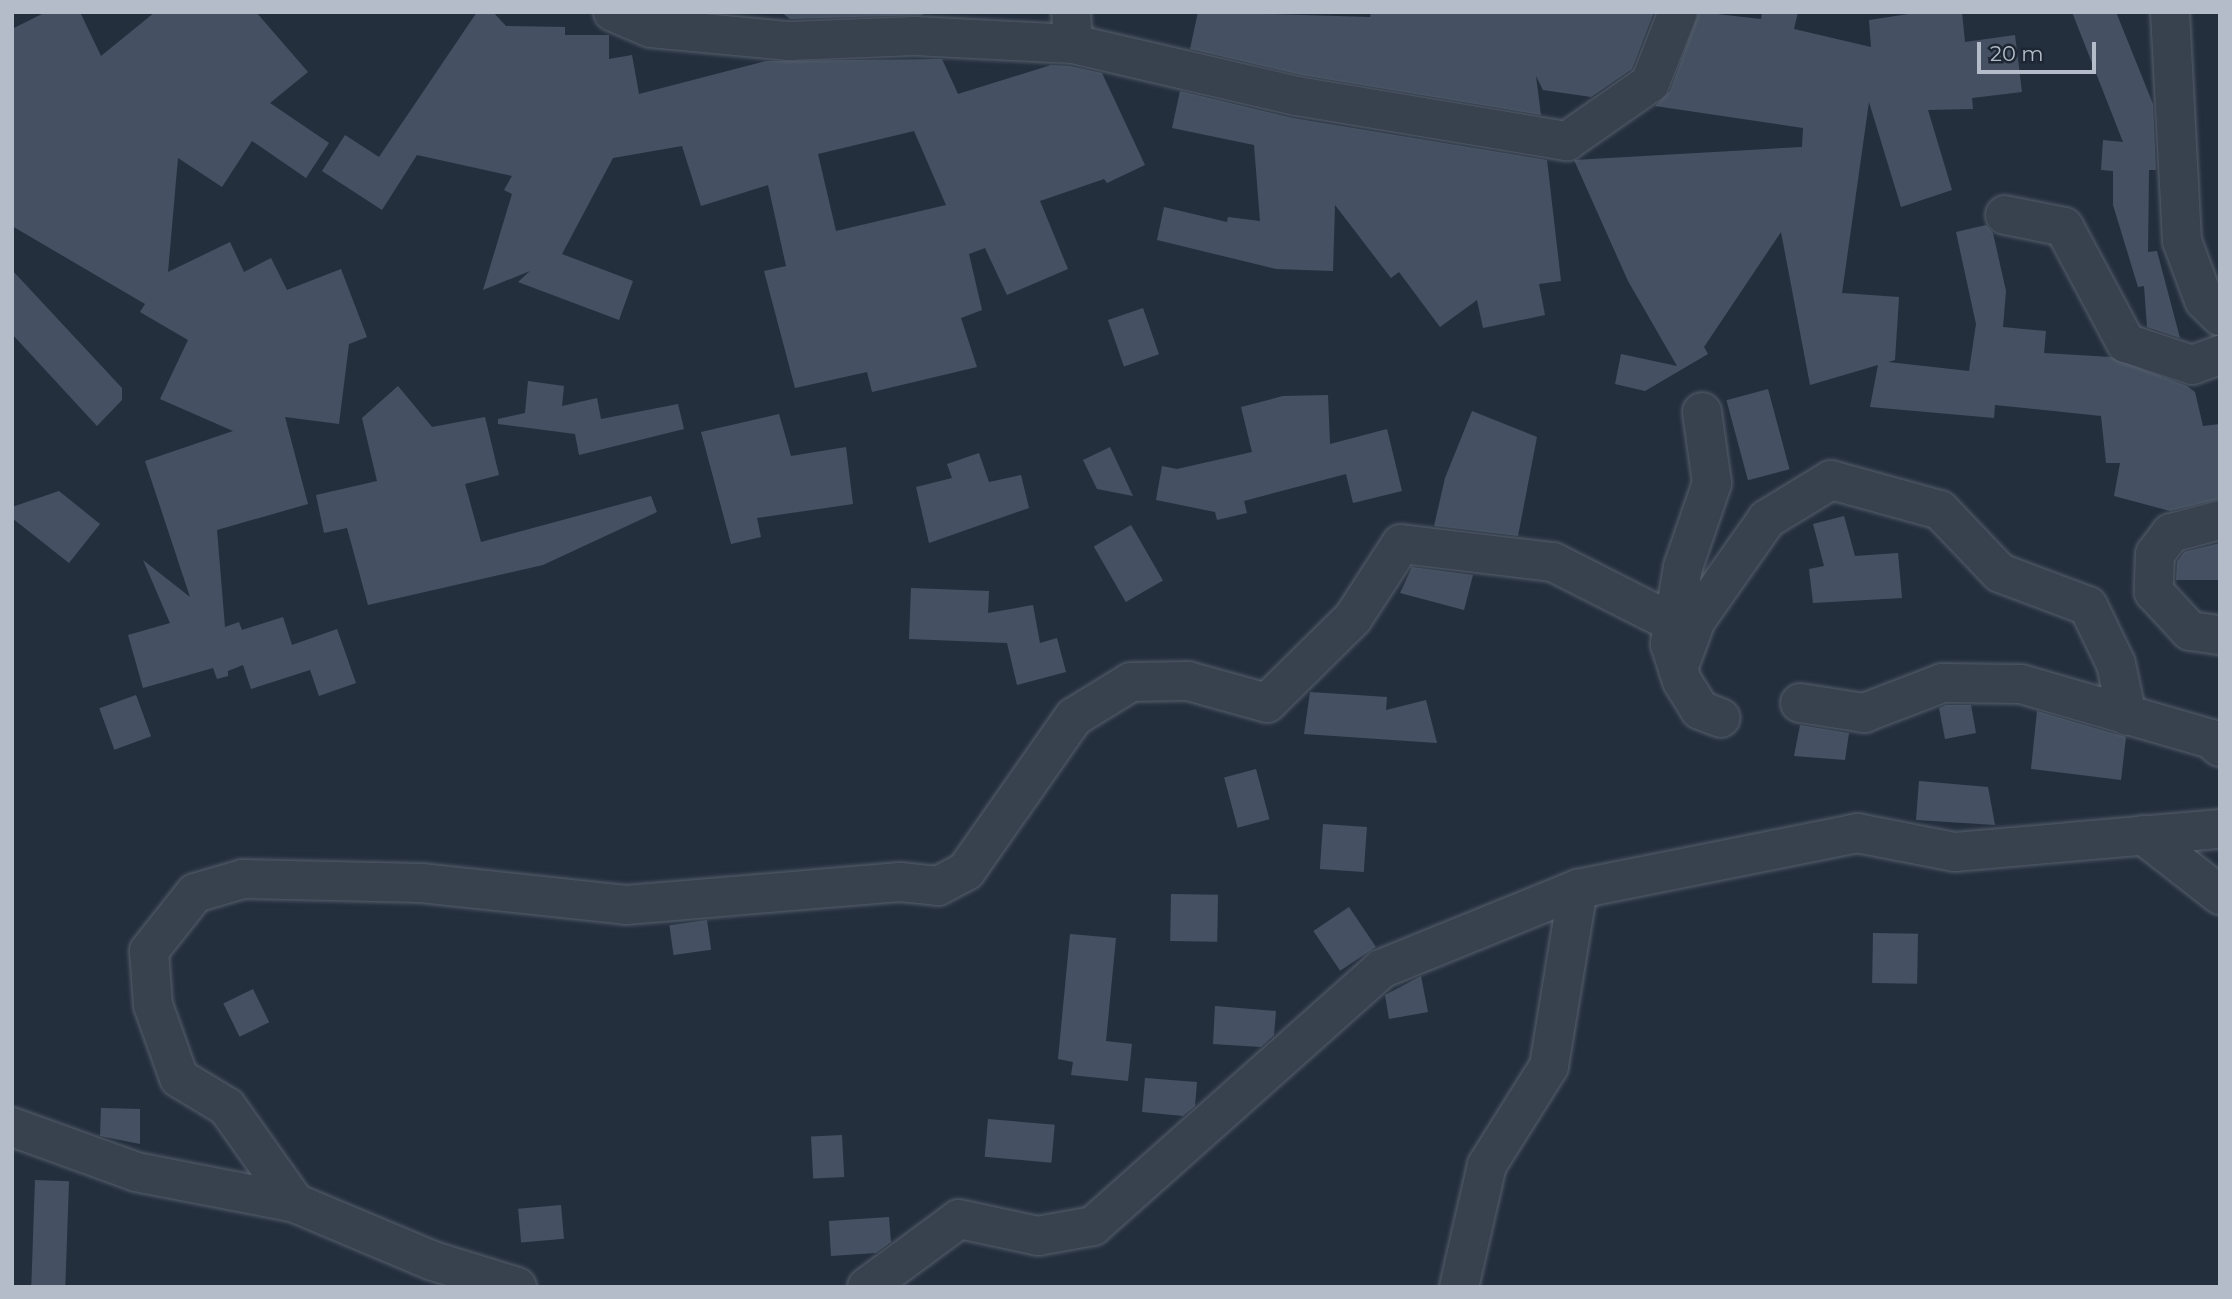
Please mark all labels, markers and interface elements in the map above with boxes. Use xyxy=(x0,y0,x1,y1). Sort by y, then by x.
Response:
scale bar xyxy=(1980,28,2099,72)
text: 20 m xyxy=(1990,41,2044,66)

